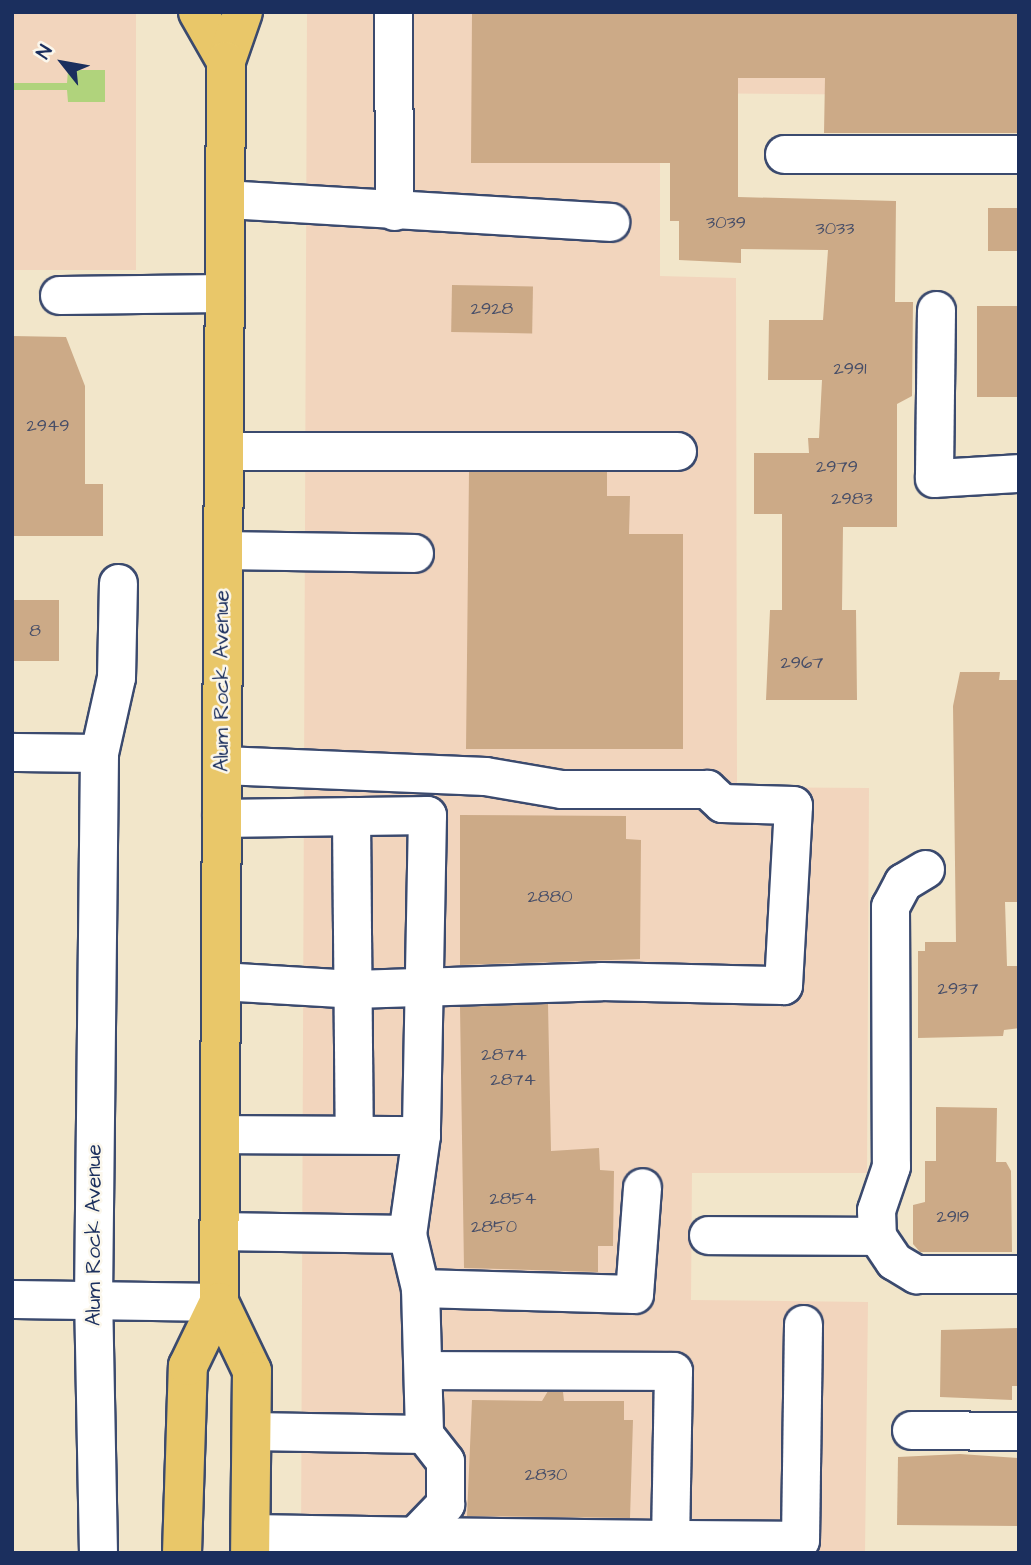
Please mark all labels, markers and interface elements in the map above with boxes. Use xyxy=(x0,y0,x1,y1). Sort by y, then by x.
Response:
north arrow xyxy=(28,28,98,98)
text: N xyxy=(30,40,59,64)
house number: 3039 xyxy=(706,212,746,234)
house number: 3033 xyxy=(816,218,854,240)
house number: 2928 xyxy=(471,298,513,320)
house number: 2991 xyxy=(833,358,867,380)
house number: 2949 xyxy=(26,415,70,437)
house number: 2979 xyxy=(816,456,858,478)
house number: 2983 xyxy=(831,488,873,510)
street label: Alum Rock Avenue xyxy=(209,590,235,772)
house number: 8 xyxy=(29,620,41,642)
house number: 2967 xyxy=(781,652,823,674)
house number: 2880 xyxy=(528,886,572,908)
house number: 2937 xyxy=(938,978,978,1000)
house number: 2874 xyxy=(481,1044,527,1066)
house number: 2874 xyxy=(490,1069,536,1091)
street label: Alum Rock Avenue xyxy=(81,1144,107,1326)
house number: 2854 xyxy=(490,1188,536,1210)
house number: 2919 xyxy=(936,1206,970,1228)
house number: 2850 xyxy=(471,1216,517,1238)
house number: 2830 xyxy=(525,1464,567,1486)

